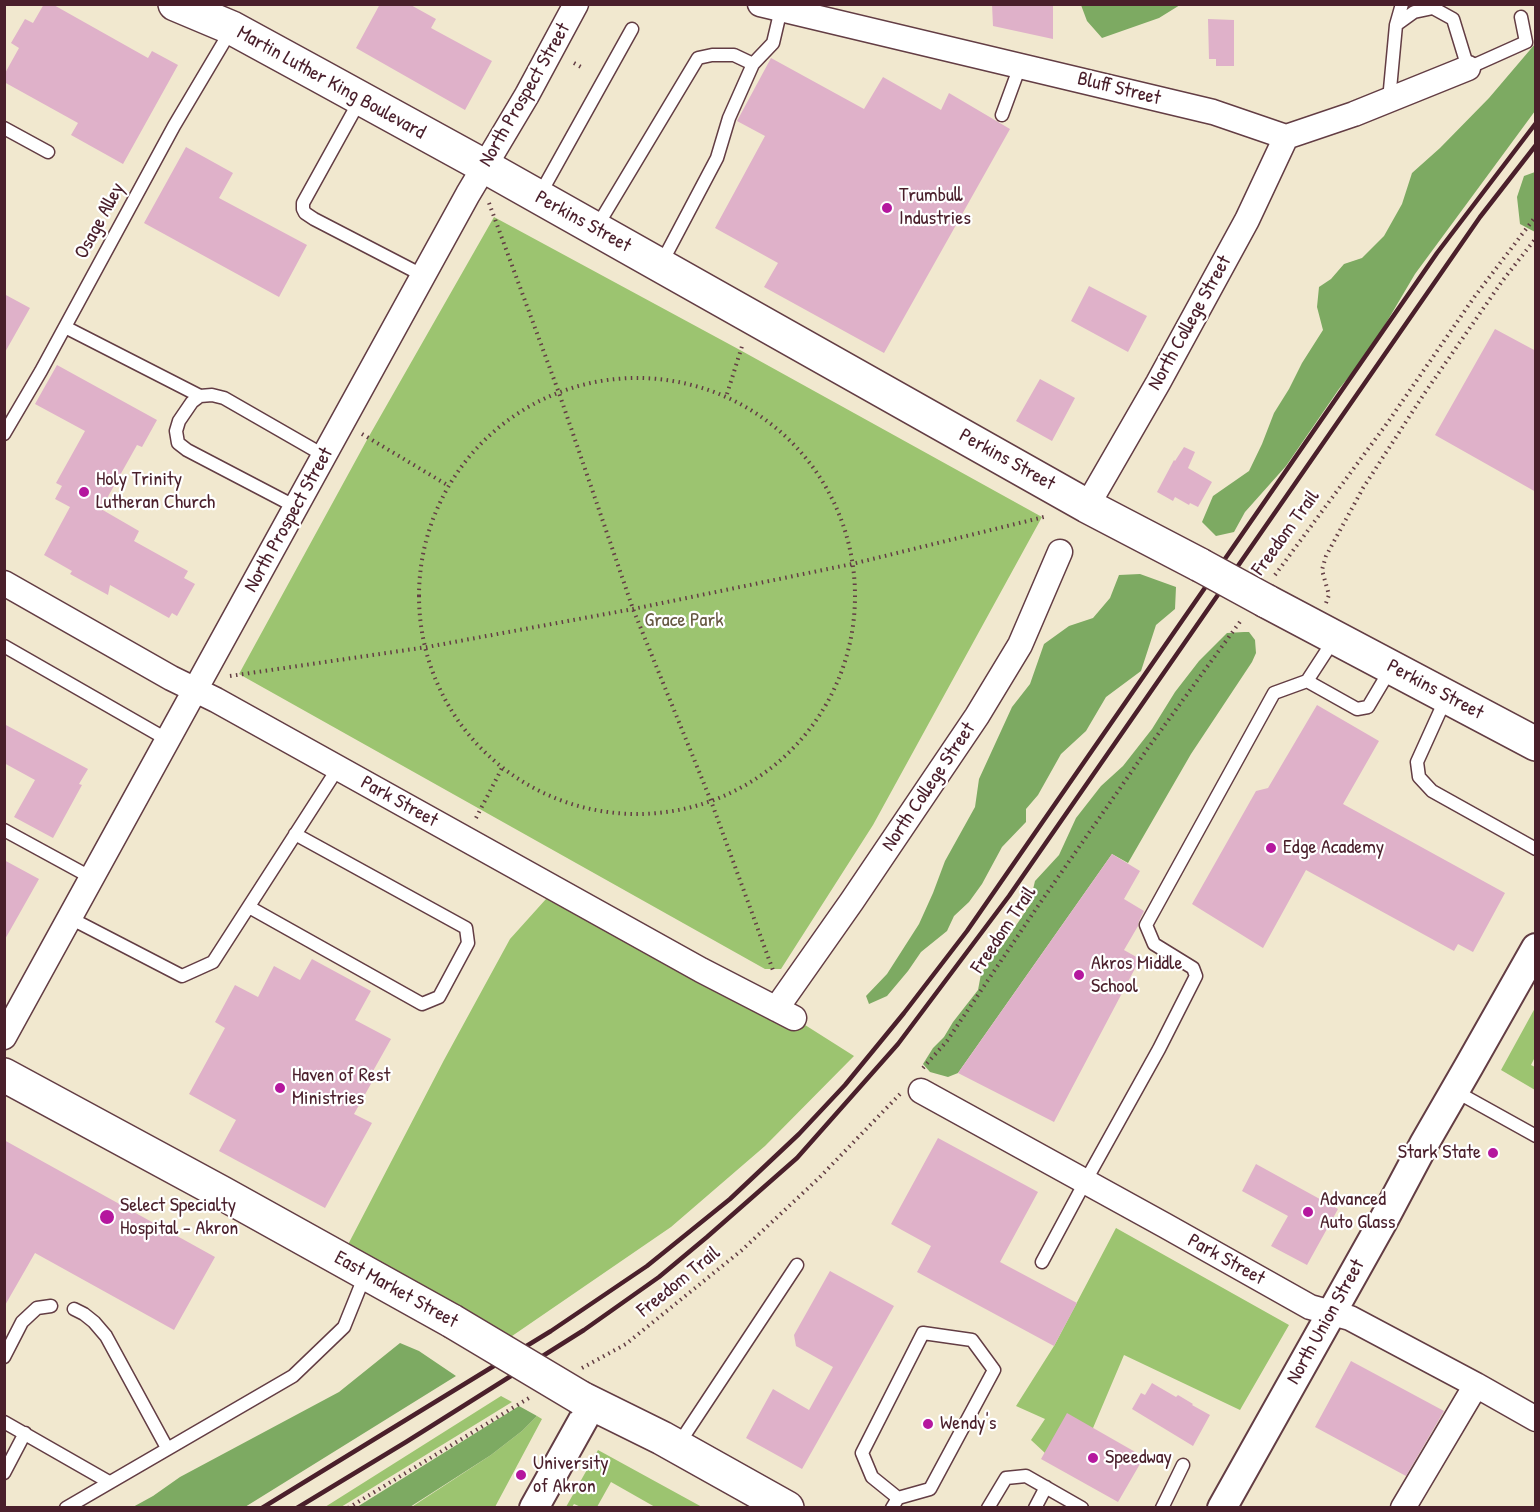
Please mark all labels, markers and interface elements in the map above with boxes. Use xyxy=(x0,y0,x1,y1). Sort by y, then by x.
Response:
street label: North Prospect Street xyxy=(474,19,576,171)
street label: Martin Luther King Boulevard xyxy=(233,21,429,145)
street label: Bluff Street xyxy=(1075,67,1163,111)
street label: Osage Alley xyxy=(70,179,130,263)
place label: Trumbull Industries xyxy=(899,184,971,231)
street label: Perkins Street xyxy=(531,186,635,258)
marker: Trumbull Industries xyxy=(880,201,894,215)
street label: North College Street xyxy=(1143,252,1237,394)
street label: Perkins Street xyxy=(955,424,1059,496)
street label: North Prospect Street xyxy=(239,443,339,597)
place label: Holy Trinity Lutheran Church xyxy=(96,468,215,515)
marker: Holy Trinity Lutheran Church xyxy=(77,485,91,499)
street label: Freedom Trail xyxy=(1247,486,1325,580)
park label: Grace Park xyxy=(645,609,723,633)
street label: Perkins Street xyxy=(1383,655,1487,725)
street label: North College Street xyxy=(877,718,981,856)
street label: Park Street xyxy=(356,771,442,833)
place label: Edge Academy xyxy=(1283,836,1384,860)
marker: Edge Academy xyxy=(1264,841,1278,855)
street label: Freedom Trail xyxy=(966,882,1042,978)
place label: Akros Middle School xyxy=(1091,952,1182,999)
marker: Akros Middle School xyxy=(1072,968,1086,982)
place label: Haven of Rest Ministries xyxy=(292,1064,390,1111)
marker: Haven of Rest Ministries xyxy=(273,1081,287,1095)
place label: Stark State xyxy=(1398,1141,1481,1165)
marker: Stark State xyxy=(1486,1146,1500,1160)
place label: Advanced Auto Glass xyxy=(1320,1188,1395,1235)
place label: Select Specialty Hospital - Akron xyxy=(120,1194,238,1241)
marker: Advanced Auto Glass xyxy=(1301,1205,1315,1219)
marker: Select Specialty Hospital - Akron xyxy=(98,1208,116,1226)
street label: Park Street xyxy=(1183,1229,1269,1291)
street label: Freedom Trail xyxy=(633,1241,725,1323)
street label: East Market Street xyxy=(330,1246,462,1334)
street label: North Union Street xyxy=(1282,1255,1370,1389)
place label: Wendy's xyxy=(940,1412,997,1436)
marker: Wendy's xyxy=(921,1417,935,1431)
place label: Speedway xyxy=(1105,1446,1172,1470)
marker: Speedway xyxy=(1086,1451,1100,1465)
place label: University of Akron xyxy=(533,1452,609,1499)
marker: University of Akron xyxy=(514,1468,528,1482)

